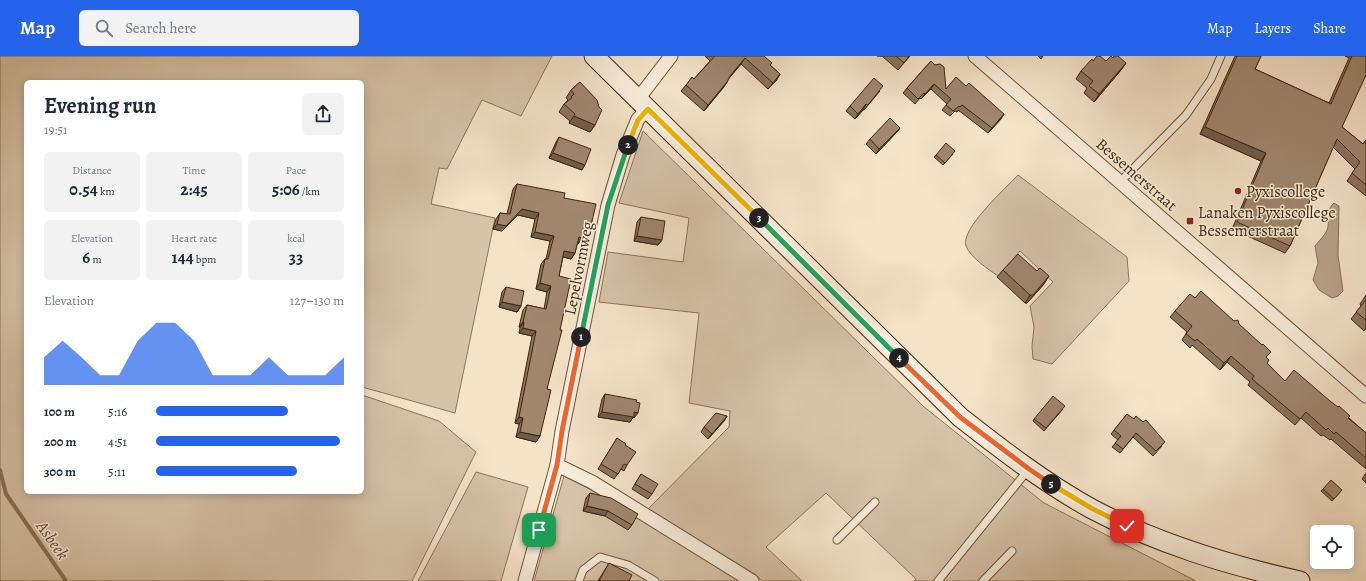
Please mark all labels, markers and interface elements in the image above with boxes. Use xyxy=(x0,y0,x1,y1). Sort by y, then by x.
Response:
search box xyxy=(79,10,359,46)
text: Map xyxy=(20,15,55,41)
icon: search xyxy=(93,17,115,39)
text: Search here xyxy=(125,18,197,38)
text: Map xyxy=(1207,19,1233,38)
text: Layers xyxy=(1255,19,1291,38)
text: Share xyxy=(1313,19,1346,38)
text: Evening run xyxy=(44,91,156,121)
button: share xyxy=(302,93,344,135)
text: 19:51 xyxy=(44,121,68,138)
street label: Bessemerstraat xyxy=(1091,133,1182,216)
pin: 2 xyxy=(618,135,638,155)
text: 2 xyxy=(625,137,631,152)
text: Distance xyxy=(72,163,112,178)
text: Time xyxy=(183,163,205,178)
text: Pace xyxy=(286,163,306,178)
text: 0.54 xyxy=(69,178,98,201)
text: 2:45 xyxy=(180,178,208,201)
text: 5:06 xyxy=(272,178,300,201)
place label: Pyxiscollege xyxy=(1246,181,1325,203)
text: km xyxy=(98,184,115,199)
text: /km xyxy=(300,184,320,199)
marker: Pyxiscollege xyxy=(1233,186,1243,196)
place label: Lanaken Pyxiscollege Bessemerstraat xyxy=(1198,202,1336,242)
pin: 3 xyxy=(749,208,769,228)
text: 3 xyxy=(757,210,761,225)
marker: Lanaken Pyxiscollege Bessemerstraat xyxy=(1185,216,1195,226)
street label: Lepelvormweg xyxy=(559,220,599,317)
text: Elevation xyxy=(71,231,113,246)
text: Heart rate xyxy=(171,231,217,246)
text: kcal xyxy=(287,231,305,246)
text: 6 xyxy=(82,246,90,269)
text: 144 xyxy=(172,246,194,269)
text: 33 xyxy=(289,246,303,269)
text: m xyxy=(90,252,102,267)
text: bpm xyxy=(194,252,216,267)
text: Elevation xyxy=(44,292,94,309)
text: 127–130 m xyxy=(290,292,344,309)
pin: 1 xyxy=(571,327,591,347)
text: 1 xyxy=(579,329,583,344)
pin: 4 xyxy=(889,348,909,368)
text: 4 xyxy=(896,350,902,365)
text: 100 m xyxy=(44,403,75,420)
text: 5:16 xyxy=(108,403,127,420)
text: 200 m xyxy=(44,433,77,450)
text: 4:51 xyxy=(108,433,127,450)
text: 300 m xyxy=(44,463,76,480)
text: 5:11 xyxy=(108,463,126,480)
pin: 5 xyxy=(1041,474,1061,494)
text: 5 xyxy=(1049,476,1053,491)
pin xyxy=(1110,509,1144,543)
pin xyxy=(522,513,556,547)
water label: Asbeek xyxy=(30,515,75,565)
icon: check xyxy=(1116,515,1138,537)
icon: arrive xyxy=(528,519,550,541)
map controls xyxy=(1310,525,1354,569)
button: locate xyxy=(1310,525,1354,569)

